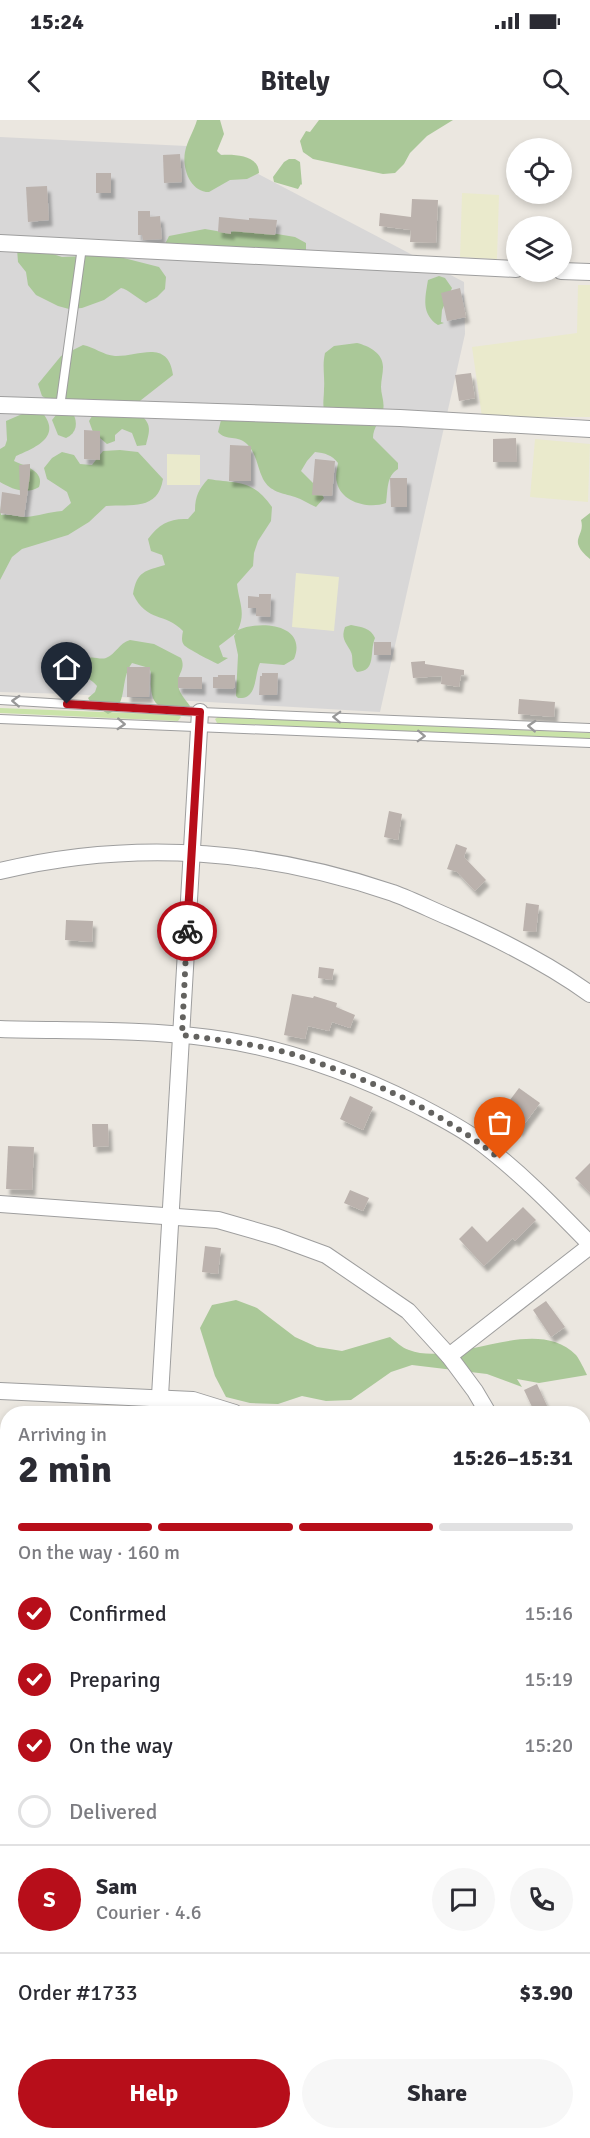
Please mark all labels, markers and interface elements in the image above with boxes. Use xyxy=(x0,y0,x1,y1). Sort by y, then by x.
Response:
text: 15:24 xyxy=(30,8,84,35)
icon: back xyxy=(18,65,51,98)
text: Bitely xyxy=(260,65,330,98)
icon: search xyxy=(539,65,572,98)
map controls xyxy=(506,138,572,282)
button: locate xyxy=(506,138,572,204)
button: layers xyxy=(506,216,572,282)
pin xyxy=(41,642,92,704)
icon: home xyxy=(50,651,83,684)
one-way arrow xyxy=(12,695,21,708)
one-way arrow xyxy=(332,710,341,723)
one-way arrow xyxy=(117,718,126,731)
one-way arrow xyxy=(527,719,536,732)
one-way arrow xyxy=(417,730,426,743)
courier xyxy=(157,901,217,961)
icon: bike xyxy=(171,915,204,948)
pin xyxy=(474,1097,525,1159)
icon: bag xyxy=(483,1106,516,1139)
text: Arriving in xyxy=(18,1422,107,1447)
text: 15:26–15:31 xyxy=(453,1444,573,1471)
text: 2 min xyxy=(18,1445,112,1493)
text: On the way · 160 m xyxy=(18,1540,180,1565)
icon: check xyxy=(18,1597,51,1630)
text: Confirmed xyxy=(69,1600,167,1627)
text: 15:16 xyxy=(524,1601,573,1626)
icon: check xyxy=(18,1663,51,1696)
text: Preparing xyxy=(69,1666,161,1693)
text: 15:19 xyxy=(524,1667,573,1692)
icon: check xyxy=(18,1729,51,1762)
text: On the way xyxy=(69,1732,173,1759)
text: 15:20 xyxy=(524,1733,573,1758)
text: Delivered xyxy=(69,1798,157,1825)
button: chat xyxy=(432,1868,495,1931)
button: phone xyxy=(510,1868,573,1931)
text: Sam xyxy=(96,1873,137,1900)
text: S xyxy=(43,1886,56,1913)
text: Courier · 4.6 xyxy=(96,1900,202,1925)
text: Order #1733 xyxy=(18,1979,138,2006)
text: $3.90 xyxy=(519,1979,573,2006)
button: Help xyxy=(18,2059,290,2128)
button: Share xyxy=(302,2059,573,2128)

